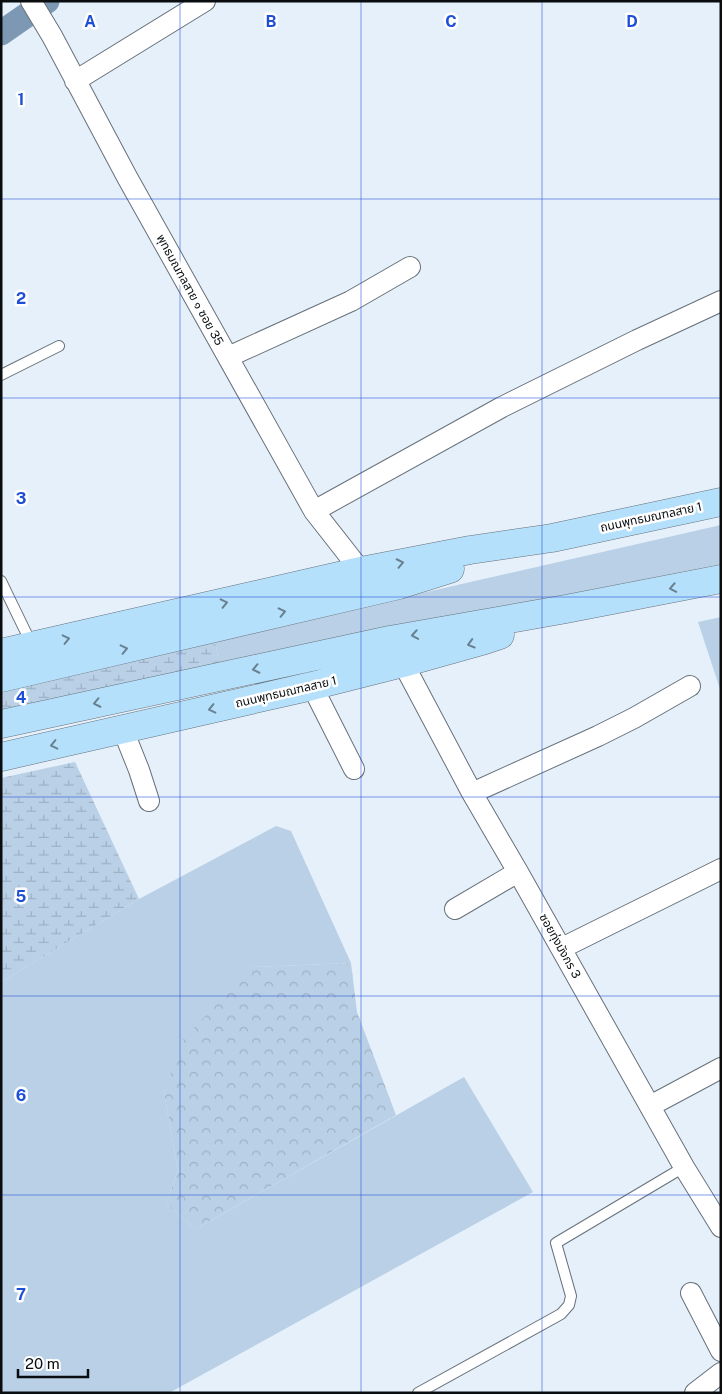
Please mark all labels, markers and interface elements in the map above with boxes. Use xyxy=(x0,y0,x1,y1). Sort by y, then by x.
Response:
text: A xyxy=(84,12,96,31)
text: B xyxy=(266,12,277,31)
text: C xyxy=(445,12,457,31)
text: D xyxy=(626,12,638,31)
text: 1 xyxy=(18,90,24,109)
street label: พุทธมณฑลสาย ๑ ซอย 35 xyxy=(154,232,227,348)
text: 2 xyxy=(16,289,26,308)
text: 3 xyxy=(16,489,26,508)
street label: ถนนพุทธมณฑลสาย 1 xyxy=(599,499,703,535)
one-way arrow xyxy=(396,559,404,569)
one-way arrow xyxy=(668,583,677,593)
one-way arrow xyxy=(220,598,229,609)
one-way arrow xyxy=(278,607,287,618)
one-way arrow xyxy=(410,630,419,640)
one-way arrow xyxy=(62,634,70,645)
one-way arrow xyxy=(468,639,476,649)
one-way arrow xyxy=(120,644,129,655)
one-way arrow xyxy=(251,663,260,673)
street label: ถนนพุทธมณฑลสาย 1 xyxy=(234,674,338,710)
text: 4 xyxy=(16,688,27,707)
one-way arrow xyxy=(92,697,101,708)
one-way arrow xyxy=(207,703,216,714)
one-way arrow xyxy=(49,740,58,750)
text: 5 xyxy=(16,887,27,906)
street label: ซอยทุ่งมังกร 3 xyxy=(536,911,584,981)
text: 6 xyxy=(16,1086,26,1105)
text: 7 xyxy=(16,1285,26,1304)
scale bar xyxy=(18,1346,88,1378)
text: 20 m xyxy=(25,1355,60,1372)

